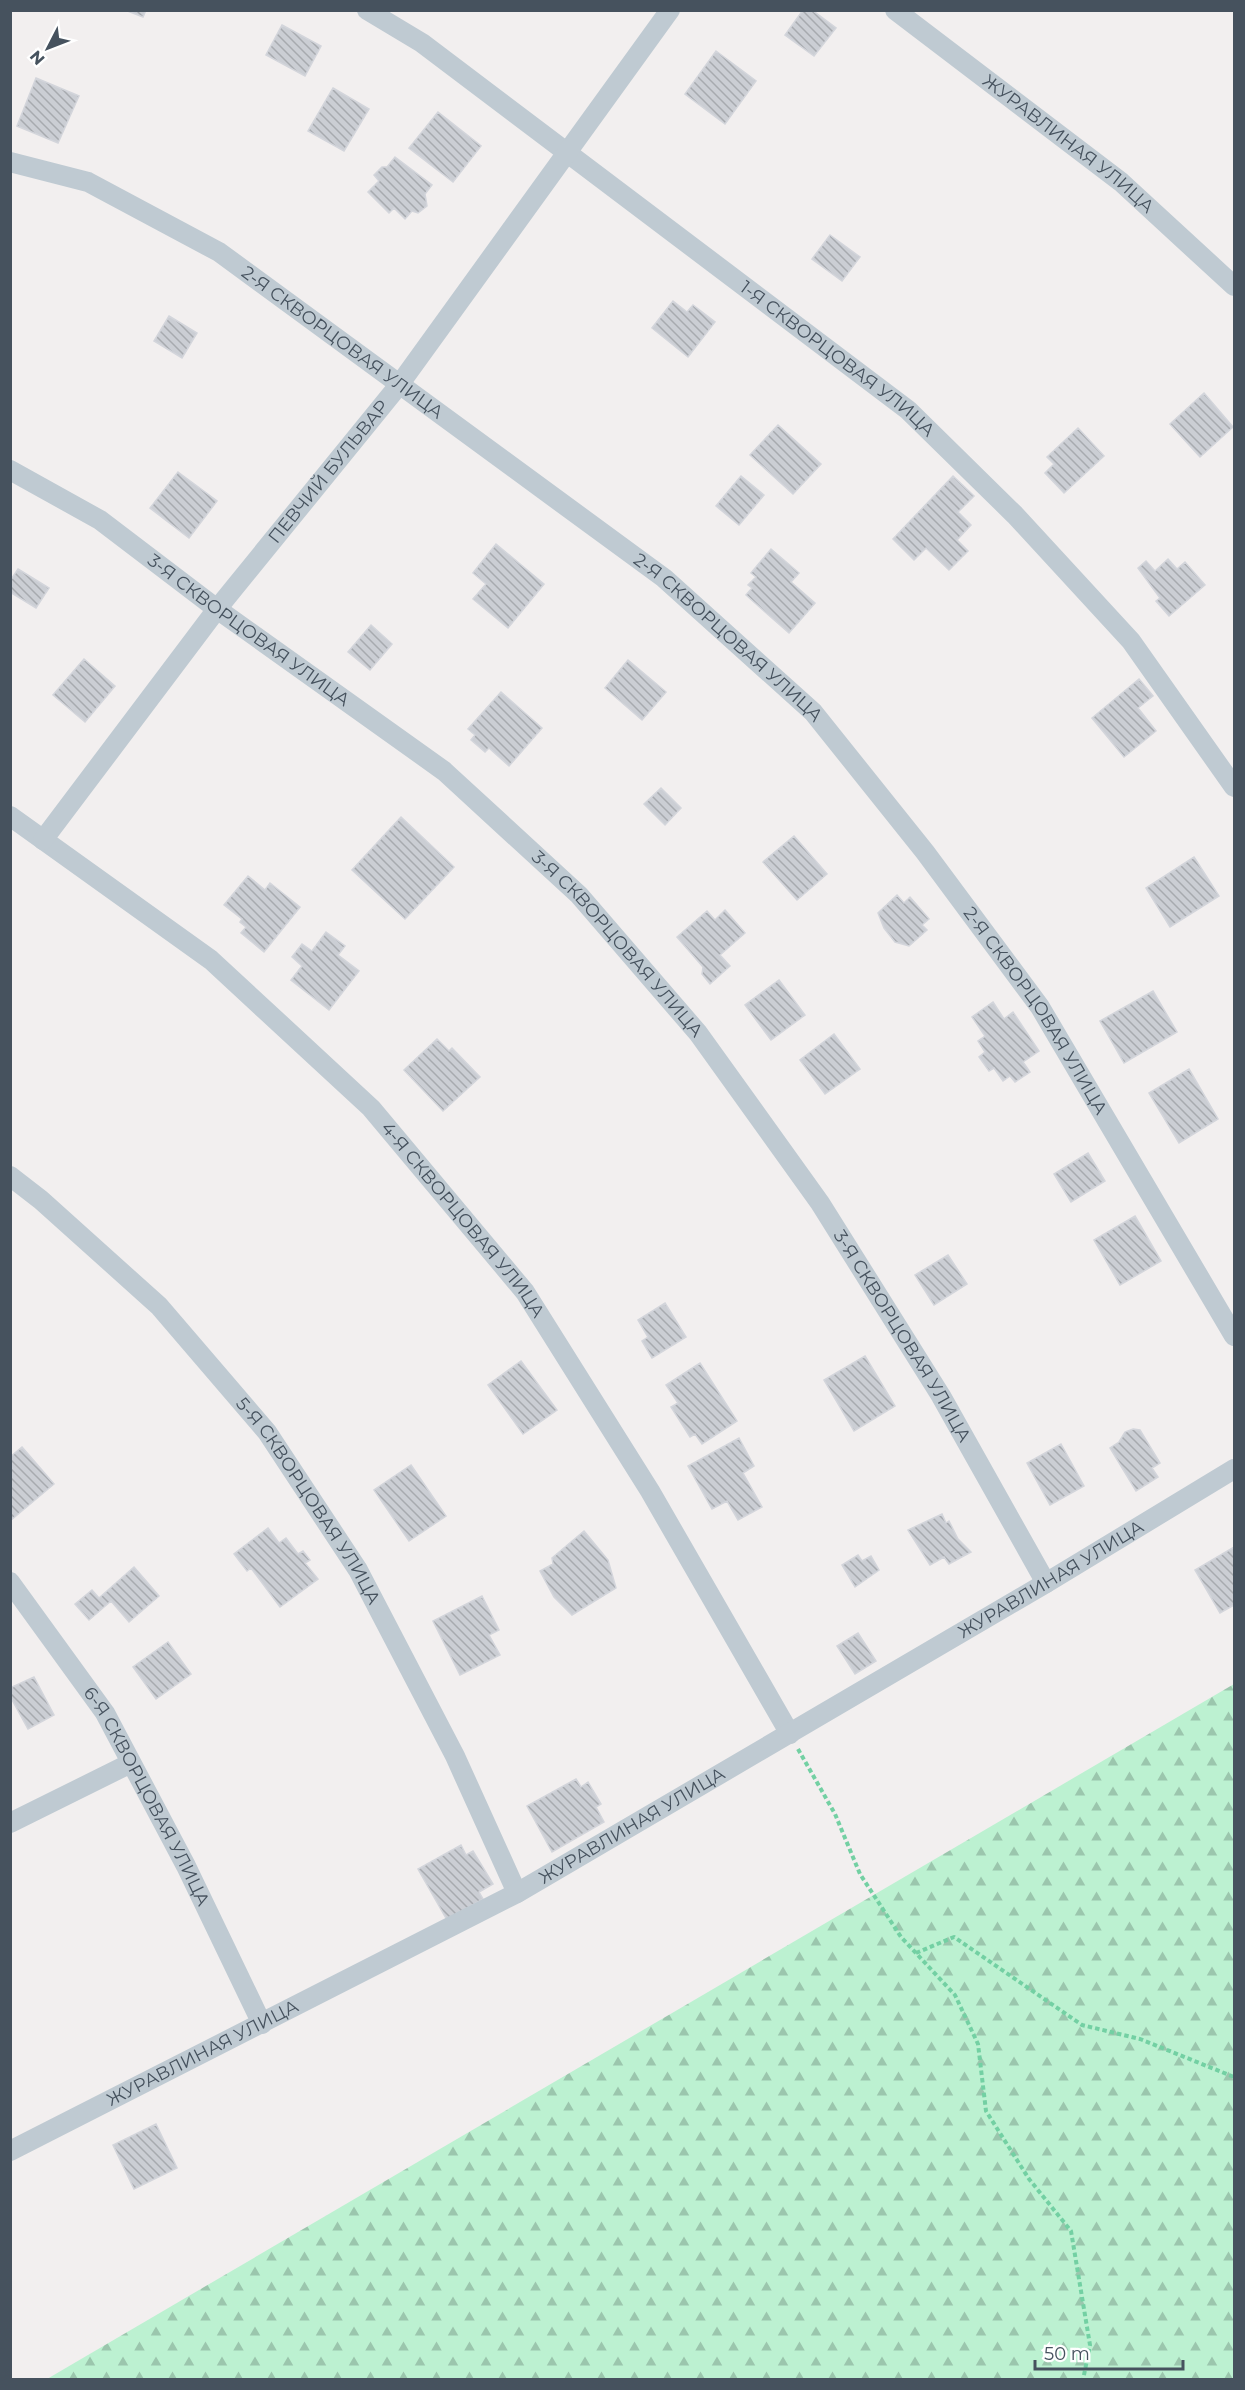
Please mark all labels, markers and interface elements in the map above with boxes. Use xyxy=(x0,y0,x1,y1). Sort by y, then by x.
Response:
north arrow xyxy=(18,18,78,78)
text: N xyxy=(26,47,49,69)
street label: ЖУРАВЛИНАЯ УЛИЦА xyxy=(978,70,1159,218)
street label: 2-Я СКВОРЦОВАЯ УЛИЦА xyxy=(237,261,448,424)
street label: 1-Я СКВОРЦОВАЯ УЛИЦА xyxy=(736,276,940,442)
street label: ПЕВЧИЙ БУЛЬВАР xyxy=(264,396,393,548)
street label: 2-Я СКВОРЦОВАЯ УЛИЦА xyxy=(629,548,828,727)
street label: 3-Я СКВОРЦОВАЯ УЛИЦА xyxy=(143,549,354,711)
street label: 3-Я СКВОРЦОВАЯ УЛИЦА xyxy=(527,846,708,1042)
street label: 2-Я СКВОРЦОВАЯ УЛИЦА xyxy=(959,903,1112,1119)
street label: 4-Я СКВОРЦОВАЯ УЛИЦА xyxy=(376,1117,550,1322)
street label: 3-Я СКВОРЦОВАЯ УЛИЦА xyxy=(829,1226,976,1446)
street label: 5-Я СКВОРЦОВАЯ УЛИЦА xyxy=(231,1393,385,1609)
street label: ЖУРАВЛИНАЯ УЛИЦА xyxy=(954,1515,1148,1643)
street label: 6-Я СКВОРЦОВАЯ УЛИЦА xyxy=(79,1683,215,1910)
street label: ЖУРАВЛИНАЯ УЛИЦА xyxy=(535,1762,729,1889)
street label: ЖУРАВЛИНАЯ УЛИЦА xyxy=(103,1995,303,2111)
scale bar xyxy=(1035,2333,1184,2371)
text: 50 m xyxy=(1044,2343,1090,2365)

